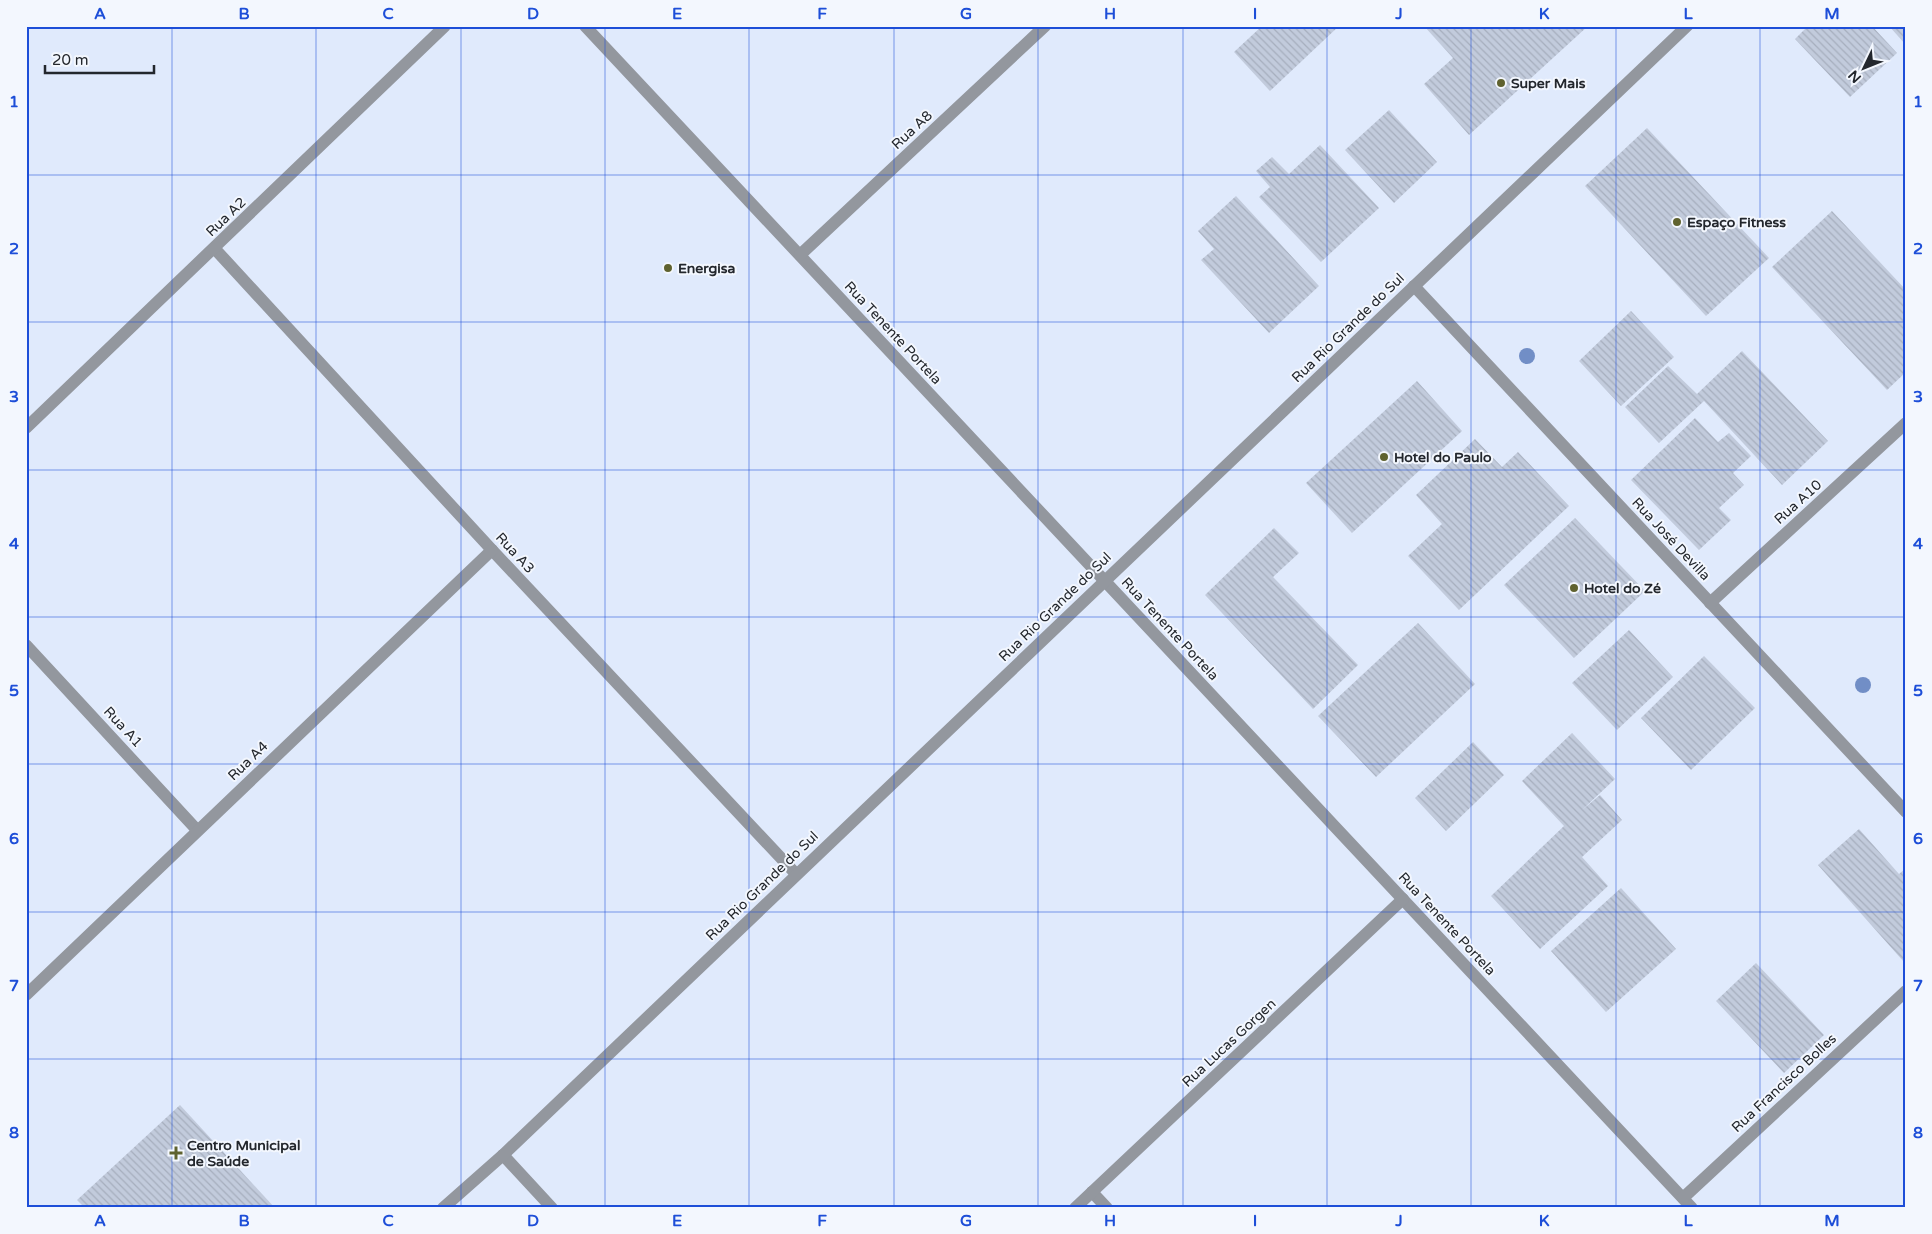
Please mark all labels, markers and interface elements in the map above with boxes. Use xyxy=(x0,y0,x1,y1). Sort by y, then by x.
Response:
text: A xyxy=(94,4,106,24)
text: B xyxy=(238,4,250,24)
text: C xyxy=(382,4,394,24)
text: D xyxy=(527,4,539,24)
text: E xyxy=(672,4,682,24)
text: F xyxy=(817,4,827,24)
text: G xyxy=(960,4,972,24)
text: H xyxy=(1104,4,1116,24)
text: I xyxy=(1253,4,1257,24)
text: J xyxy=(1394,4,1403,24)
text: K xyxy=(1539,4,1550,24)
text: L xyxy=(1683,4,1693,24)
text: M xyxy=(1824,4,1840,24)
scale bar xyxy=(45,42,154,74)
north arrow xyxy=(1840,42,1890,92)
text: 20 m xyxy=(52,51,89,69)
text: N xyxy=(1845,67,1865,86)
place label: Super Mais xyxy=(1511,75,1586,92)
marker: Super Mais xyxy=(1495,77,1507,89)
text: 1 xyxy=(9,92,19,112)
text: 1 xyxy=(1913,92,1923,112)
street label: Rua A8 xyxy=(888,107,936,153)
street label: Rua A2 xyxy=(202,194,250,240)
place label: Espaço Fitness xyxy=(1687,214,1786,231)
marker: Espaço Fitness xyxy=(1671,216,1683,228)
text: 2 xyxy=(9,239,19,259)
text: 2 xyxy=(1913,239,1923,259)
place label: Energisa xyxy=(678,260,735,277)
marker: Energisa xyxy=(662,262,674,274)
street label: Rua Rio Grande do Sul xyxy=(1288,270,1408,386)
street label: Rua Tenente Portela xyxy=(841,278,945,388)
text: 3 xyxy=(9,387,19,407)
text: 3 xyxy=(1913,387,1923,407)
place label: Hotel do Paulo xyxy=(1394,449,1492,466)
marker: Hotel do Paulo xyxy=(1378,451,1390,463)
street label: Rua A10 xyxy=(1771,476,1825,528)
street label: Rua José Devilla xyxy=(1628,494,1714,584)
street label: Rua A3 xyxy=(492,529,538,577)
text: 4 xyxy=(9,534,19,554)
text: 4 xyxy=(1913,534,1923,554)
street label: Rua Rio Grande do Sul xyxy=(995,549,1115,665)
street label: Rua Tenente Portela xyxy=(1118,574,1222,684)
place label: Hotel do Zé xyxy=(1584,580,1661,597)
marker: Hotel do Zé xyxy=(1568,582,1580,594)
text: 5 xyxy=(9,681,19,701)
text: 5 xyxy=(1913,681,1923,701)
street label: Rua A1 xyxy=(100,703,146,751)
street label: Rua A4 xyxy=(224,738,272,784)
street label: Rua Rio Grande do Sul xyxy=(702,828,822,944)
text: 6 xyxy=(9,829,19,849)
text: 6 xyxy=(1913,829,1923,849)
street label: Rua Tenente Portela xyxy=(1395,869,1499,979)
text: 7 xyxy=(9,976,19,996)
text: 7 xyxy=(1913,976,1923,996)
street label: Rua Lucas Gorgen xyxy=(1179,995,1279,1091)
street label: Rua Francisco Bolles xyxy=(1728,1030,1840,1136)
text: 8 xyxy=(9,1123,19,1143)
text: 8 xyxy=(1913,1123,1923,1143)
place label: Centro Municipal de Saúde xyxy=(187,1137,300,1170)
marker: Centro Municipal de Saúde xyxy=(169,1146,183,1160)
text: A xyxy=(94,1211,106,1231)
text: B xyxy=(238,1211,250,1231)
text: C xyxy=(382,1211,394,1231)
text: D xyxy=(527,1211,539,1231)
text: E xyxy=(672,1211,682,1231)
text: F xyxy=(817,1211,827,1231)
text: G xyxy=(960,1211,972,1231)
text: H xyxy=(1104,1211,1116,1231)
text: I xyxy=(1253,1211,1257,1231)
text: J xyxy=(1394,1211,1403,1231)
text: K xyxy=(1539,1211,1550,1231)
text: L xyxy=(1683,1211,1693,1231)
text: M xyxy=(1824,1211,1840,1231)

